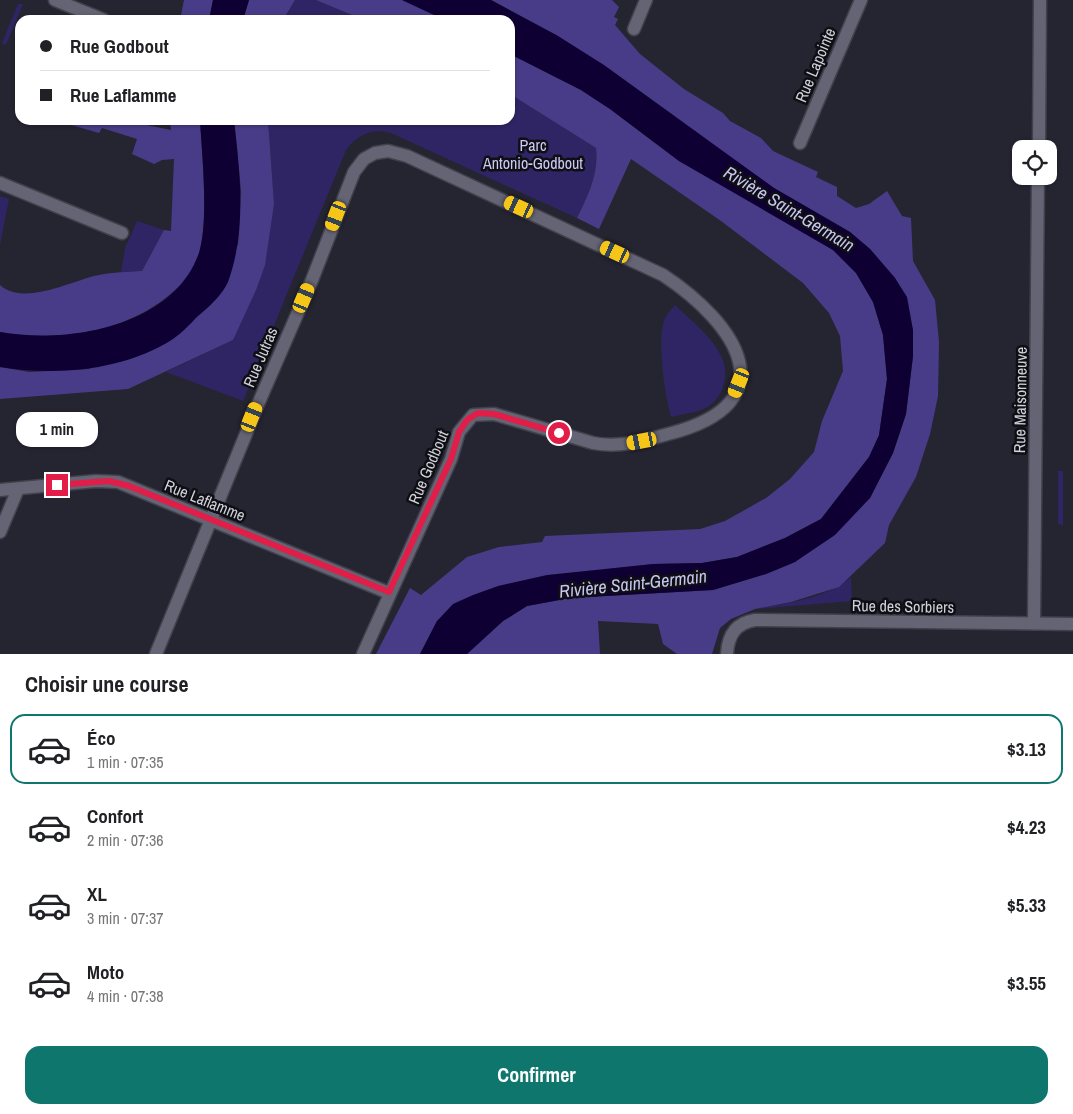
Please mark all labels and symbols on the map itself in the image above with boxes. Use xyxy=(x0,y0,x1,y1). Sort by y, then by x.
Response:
street label: Rue Lapointe xyxy=(789,24,841,106)
park label: Parc Antonio-Godbout xyxy=(482,134,583,174)
water label: Rivière Saint-Germain xyxy=(719,160,859,258)
car xyxy=(502,194,535,220)
car xyxy=(323,199,348,233)
car xyxy=(598,239,631,265)
car xyxy=(291,281,316,315)
street label: Rue Jutras xyxy=(237,323,283,391)
street label: Rue Maisonneuve xyxy=(1008,347,1032,453)
car xyxy=(726,366,751,400)
car xyxy=(239,400,264,434)
callout: 1 min xyxy=(16,412,98,448)
route start xyxy=(548,422,570,444)
street label: Rue Godbout xyxy=(403,426,454,507)
car xyxy=(625,431,658,451)
route end xyxy=(46,474,68,496)
street label: Rue Laflamme xyxy=(161,474,249,526)
water label: Rivière Saint-Germain xyxy=(558,563,708,604)
street label: Rue des Sorbiers xyxy=(852,594,954,618)

